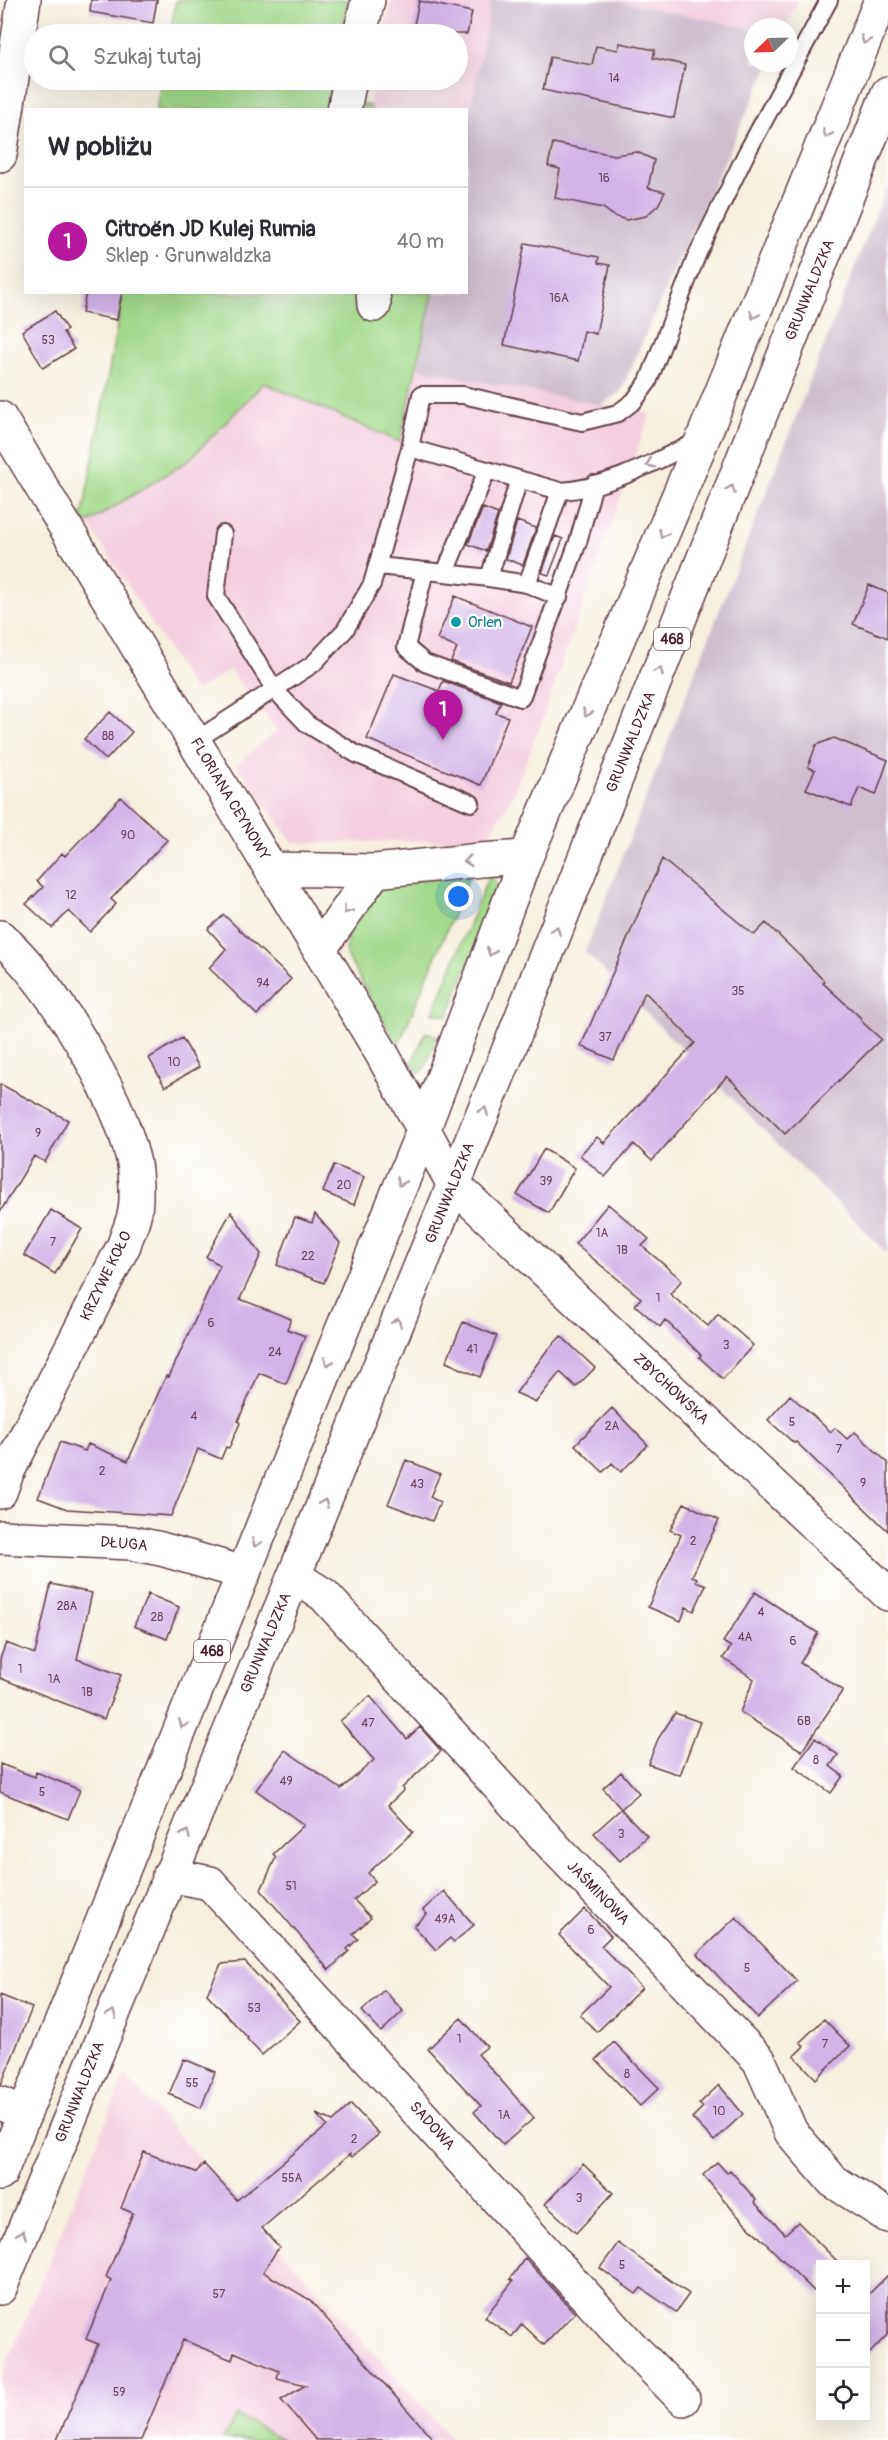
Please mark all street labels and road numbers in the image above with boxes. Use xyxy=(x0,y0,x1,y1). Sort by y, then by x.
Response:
street label: GRUNWALDZKA xyxy=(781,236,839,343)
road number: 468 xyxy=(654,628,690,650)
street label: GRUNWALDZKA xyxy=(602,688,660,795)
street label: FLORIANA CEYNOWY xyxy=(186,734,274,864)
street label: GRUNWALDZKA xyxy=(421,1139,479,1246)
street label: KRZYWE KOŁO xyxy=(76,1228,136,1324)
street label: ZBYCHOWSKA xyxy=(629,1349,713,1429)
street label: DŁUGA xyxy=(99,1532,149,1556)
street label: GRUNWALDZKA xyxy=(236,1590,296,1696)
road number: 468 xyxy=(194,1640,230,1662)
street label: JAŚMINOWA xyxy=(563,1857,634,1929)
street label: GRUNWALDZKA xyxy=(51,2038,109,2145)
street label: SADOWA xyxy=(405,2098,459,2154)

